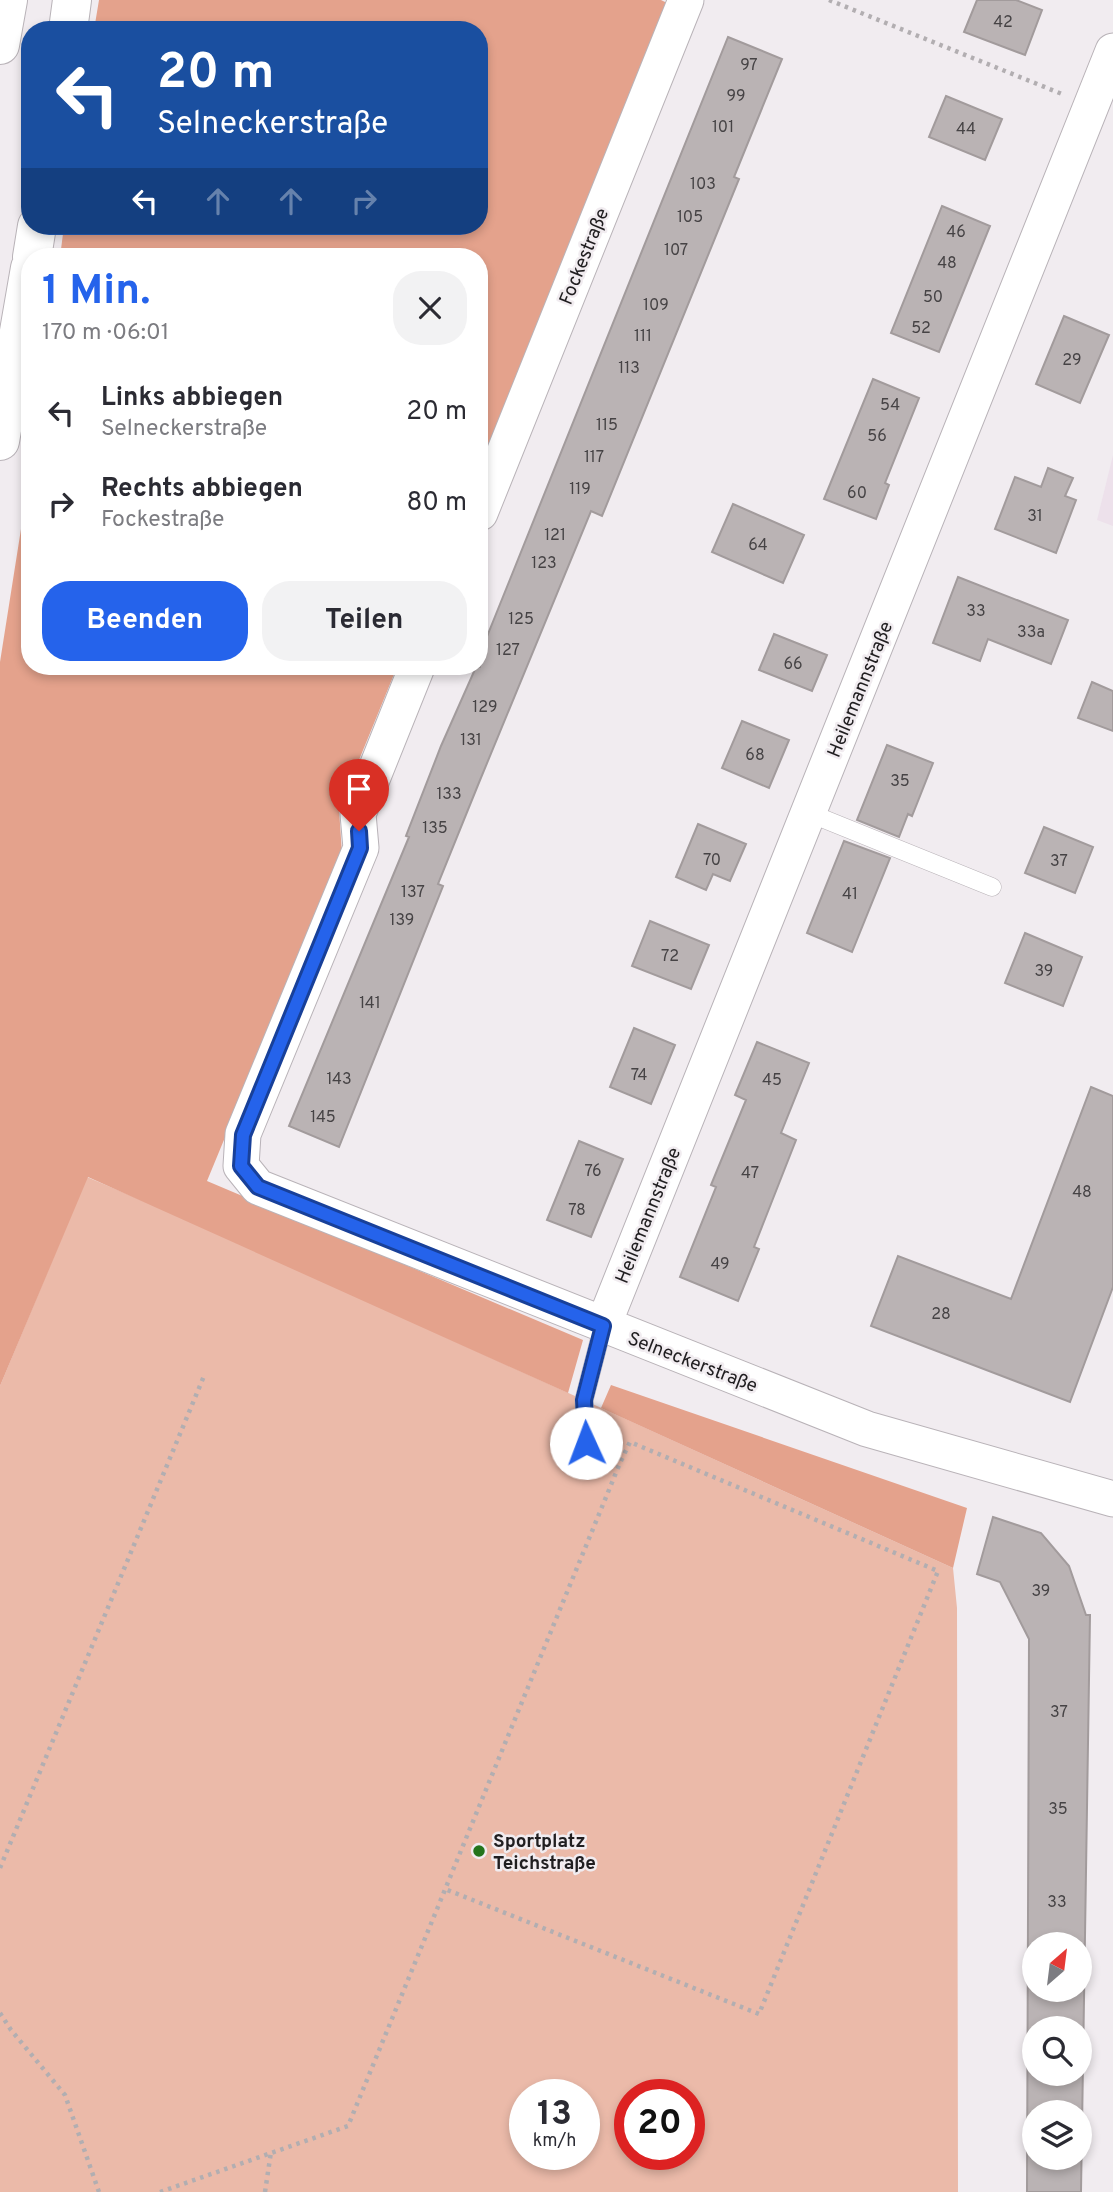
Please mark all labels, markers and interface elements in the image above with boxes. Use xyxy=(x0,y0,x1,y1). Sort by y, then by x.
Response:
house number: 42 xyxy=(993,13,1013,33)
text: 20 m xyxy=(157,44,274,106)
icon: left xyxy=(42,49,133,140)
house number: 97 xyxy=(740,56,758,76)
house number: 99 xyxy=(726,87,746,107)
text: Selneckerstraße xyxy=(157,105,388,145)
house number: 101 xyxy=(712,118,734,138)
house number: 44 xyxy=(956,120,976,140)
house number: 103 xyxy=(690,175,716,195)
icon: left xyxy=(126,182,164,220)
icon: ahead xyxy=(199,182,237,220)
icon: ahead xyxy=(272,182,310,220)
icon: right xyxy=(345,182,383,220)
street label: Fockestraße xyxy=(555,205,615,309)
house number: 105 xyxy=(677,208,703,228)
house number: 46 xyxy=(946,223,966,243)
house number: 107 xyxy=(664,241,688,261)
house number: 48 xyxy=(937,254,957,274)
text: 1 Min. xyxy=(42,266,151,319)
button: close xyxy=(393,271,467,345)
house number: 50 xyxy=(923,288,943,308)
house number: 109 xyxy=(643,296,669,316)
text: 170 m · 06:01 xyxy=(42,319,169,348)
house number: 52 xyxy=(911,319,931,339)
house number: 111 xyxy=(634,327,652,347)
house number: 29 xyxy=(1062,351,1082,371)
house number: 113 xyxy=(618,359,640,379)
text: Links abbiegen xyxy=(101,382,283,415)
icon: left xyxy=(42,394,80,432)
text: 20 m xyxy=(406,396,467,429)
house number: 54 xyxy=(880,396,900,416)
text: Selneckerstraße xyxy=(101,415,267,444)
house number: 115 xyxy=(596,416,618,436)
house number: 56 xyxy=(867,427,887,447)
house number: 117 xyxy=(584,448,604,468)
text: Rechts abbiegen xyxy=(101,473,303,506)
house number: 119 xyxy=(569,480,591,500)
house number: 60 xyxy=(847,484,867,504)
icon: right xyxy=(42,485,80,523)
text: 80 m xyxy=(407,487,467,520)
text: Fockestraße xyxy=(101,506,224,535)
house number: 31 xyxy=(1027,507,1043,527)
house number: 121 xyxy=(544,526,566,546)
house number: 64 xyxy=(748,536,768,556)
house number: 123 xyxy=(531,554,557,574)
button: Beenden xyxy=(42,581,248,661)
button: Teilen xyxy=(262,581,467,661)
house number: 33 xyxy=(966,602,986,622)
house number: 125 xyxy=(508,610,534,630)
street label: Heilemannstraße xyxy=(823,618,899,761)
house number: 33a xyxy=(1017,623,1045,643)
house number: 127 xyxy=(496,641,520,661)
house number: 66 xyxy=(783,655,803,675)
house number: 129 xyxy=(472,698,498,718)
house number: 131 xyxy=(460,731,482,751)
house number: 68 xyxy=(745,746,765,766)
pin xyxy=(329,759,389,831)
icon: arrive xyxy=(340,770,378,808)
house number: 35 xyxy=(890,772,910,792)
house number: 133 xyxy=(436,785,462,805)
house number: 135 xyxy=(422,819,448,839)
house number: 70 xyxy=(703,851,721,871)
house number: 37 xyxy=(1050,852,1068,872)
house number: 137 xyxy=(401,883,425,903)
house number: 41 xyxy=(842,885,858,905)
house number: 139 xyxy=(390,911,414,931)
house number: 72 xyxy=(661,947,679,967)
house number: 39 xyxy=(1035,962,1053,982)
house number: 141 xyxy=(359,994,381,1014)
house number: 74 xyxy=(631,1066,647,1086)
house number: 143 xyxy=(326,1070,352,1090)
house number: 45 xyxy=(762,1071,782,1091)
house number: 145 xyxy=(310,1108,336,1128)
street label: Heilemannstraße xyxy=(611,1144,687,1287)
house number: 76 xyxy=(584,1162,602,1182)
house number: 47 xyxy=(741,1164,759,1184)
house number: 48 xyxy=(1072,1183,1092,1203)
house number: 78 xyxy=(568,1201,586,1221)
house number: 49 xyxy=(710,1255,730,1275)
house number: 28 xyxy=(931,1305,951,1325)
street label: Selneckerstraße xyxy=(624,1327,761,1399)
position arrow xyxy=(549,1406,623,1480)
house number: 39 xyxy=(1032,1582,1050,1602)
house number: 37 xyxy=(1050,1703,1068,1723)
house number: 35 xyxy=(1048,1800,1068,1820)
place label: Sportplatz Teichstraße xyxy=(493,1830,596,1876)
marker: Sportplatz Teichstraße xyxy=(471,1843,487,1859)
house number: 33 xyxy=(1047,1893,1067,1913)
north arrow xyxy=(1022,1932,1092,2002)
map controls xyxy=(1022,1932,1092,2170)
button: search xyxy=(1022,2016,1092,2086)
speed limit sign: 20 xyxy=(614,2079,705,2170)
text: 13 xyxy=(537,2093,572,2137)
button: layers xyxy=(1022,2100,1092,2170)
text: km/h xyxy=(533,2130,576,2153)

